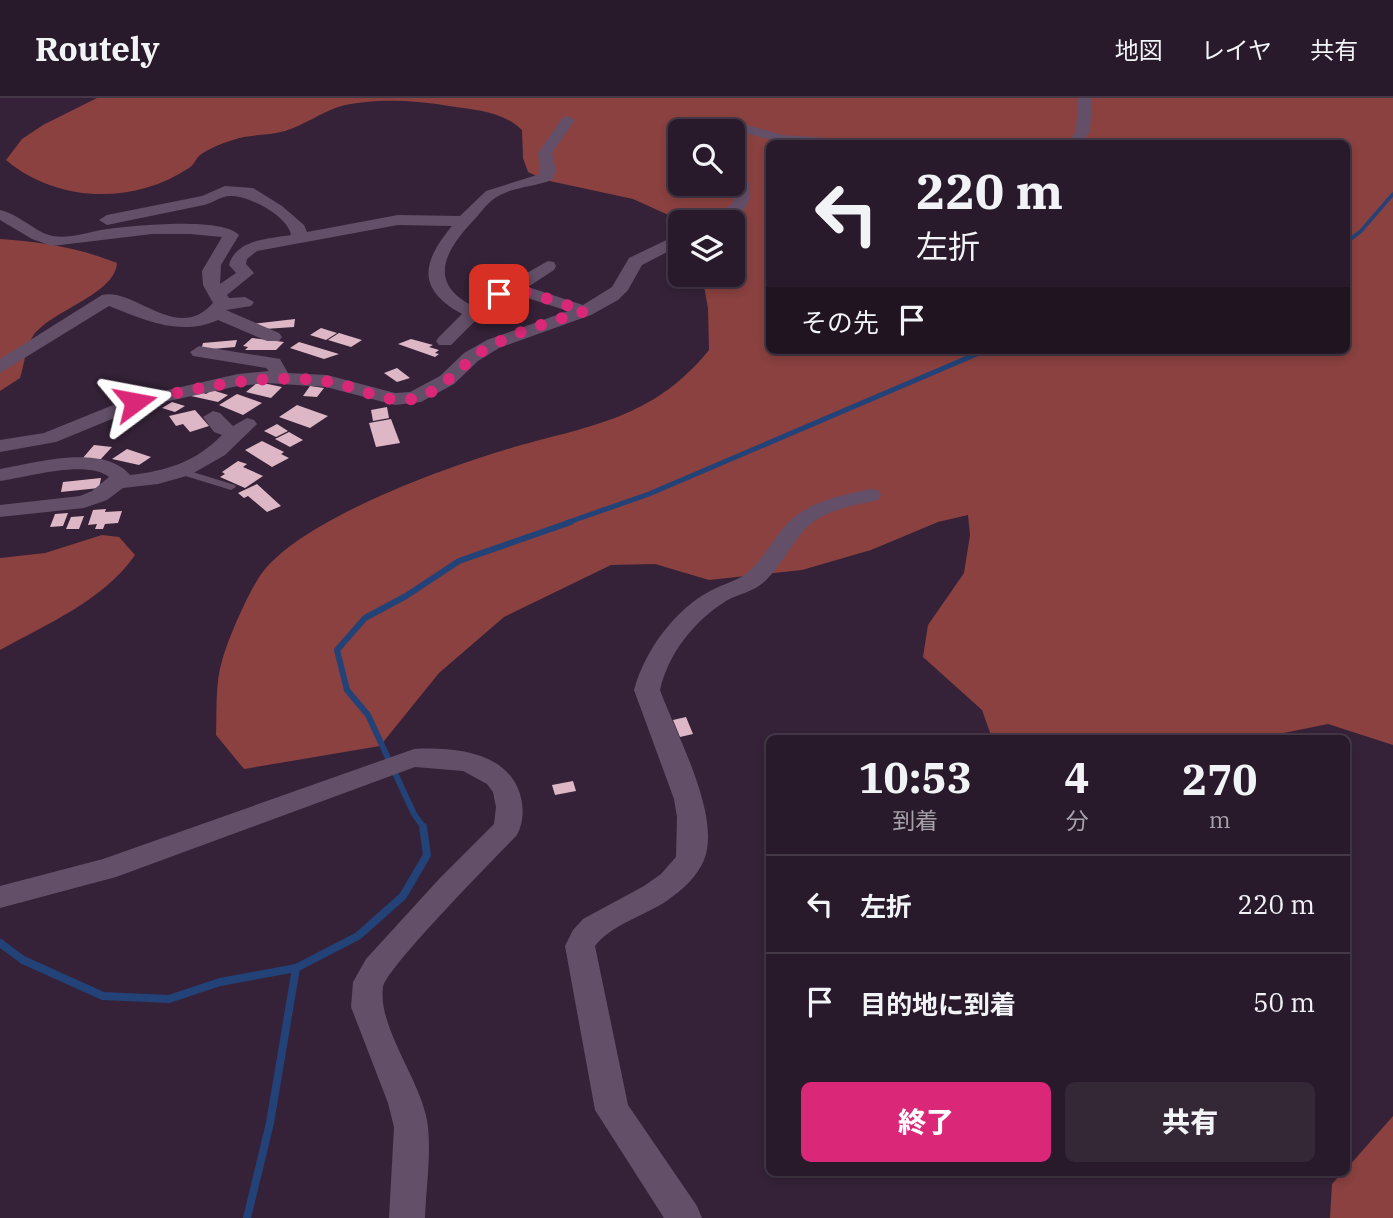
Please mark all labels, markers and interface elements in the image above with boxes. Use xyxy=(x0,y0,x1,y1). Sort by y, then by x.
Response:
text: Routely xyxy=(35,27,160,70)
text: 地図 xyxy=(1115,34,1163,66)
text: レイヤ xyxy=(1201,34,1272,66)
text: 共有 xyxy=(1310,34,1358,66)
map controls xyxy=(668,119,745,287)
button: search xyxy=(668,119,745,196)
text: 220 m xyxy=(916,159,1063,222)
icon: left xyxy=(801,168,892,259)
button: layers xyxy=(668,210,745,287)
text: 左折 xyxy=(916,225,980,267)
pin xyxy=(469,264,529,324)
icon: arrive xyxy=(480,275,518,313)
icon: arrive xyxy=(893,301,931,339)
text: その先 xyxy=(801,305,879,339)
position arrow xyxy=(98,365,172,439)
text: 10:53 xyxy=(858,750,972,805)
text: 4 xyxy=(1064,750,1090,805)
text: 270 xyxy=(1182,752,1258,807)
text: m xyxy=(1209,804,1231,834)
text: 到着 xyxy=(892,805,938,835)
text: 分 xyxy=(1065,805,1088,835)
icon: left xyxy=(801,885,839,923)
text: 220 m xyxy=(1237,887,1315,921)
text: 左折 xyxy=(860,889,912,923)
icon: arrive xyxy=(801,983,839,1021)
text: 50 m xyxy=(1253,985,1315,1019)
text: 目的地に到着 xyxy=(860,987,1016,1021)
button: 終了 xyxy=(801,1082,1051,1162)
button: 共有 xyxy=(1065,1082,1315,1162)

